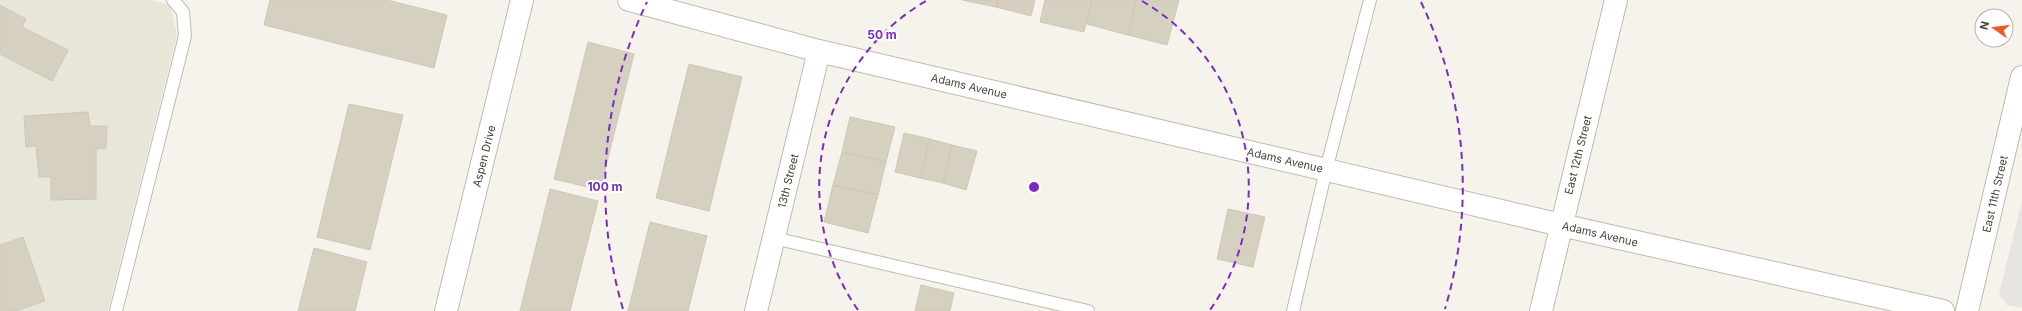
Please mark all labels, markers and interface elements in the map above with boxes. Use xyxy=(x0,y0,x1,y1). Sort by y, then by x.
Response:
north arrow xyxy=(1974,8,2014,48)
text: N xyxy=(1976,20,1992,31)
text: 50 m xyxy=(867,27,897,42)
street label: Adams Avenue xyxy=(930,70,1008,102)
street label: East 12th Street xyxy=(1561,114,1595,196)
street label: Aspen Drive xyxy=(470,124,498,188)
street label: Adams Avenue xyxy=(1246,144,1324,176)
street label: 13th Street xyxy=(774,152,802,210)
street label: East 11th Street xyxy=(1979,154,2011,234)
text: 100 m xyxy=(587,179,623,194)
centre of rings xyxy=(1027,180,1041,194)
street label: Adams Avenue xyxy=(1561,218,1639,250)

